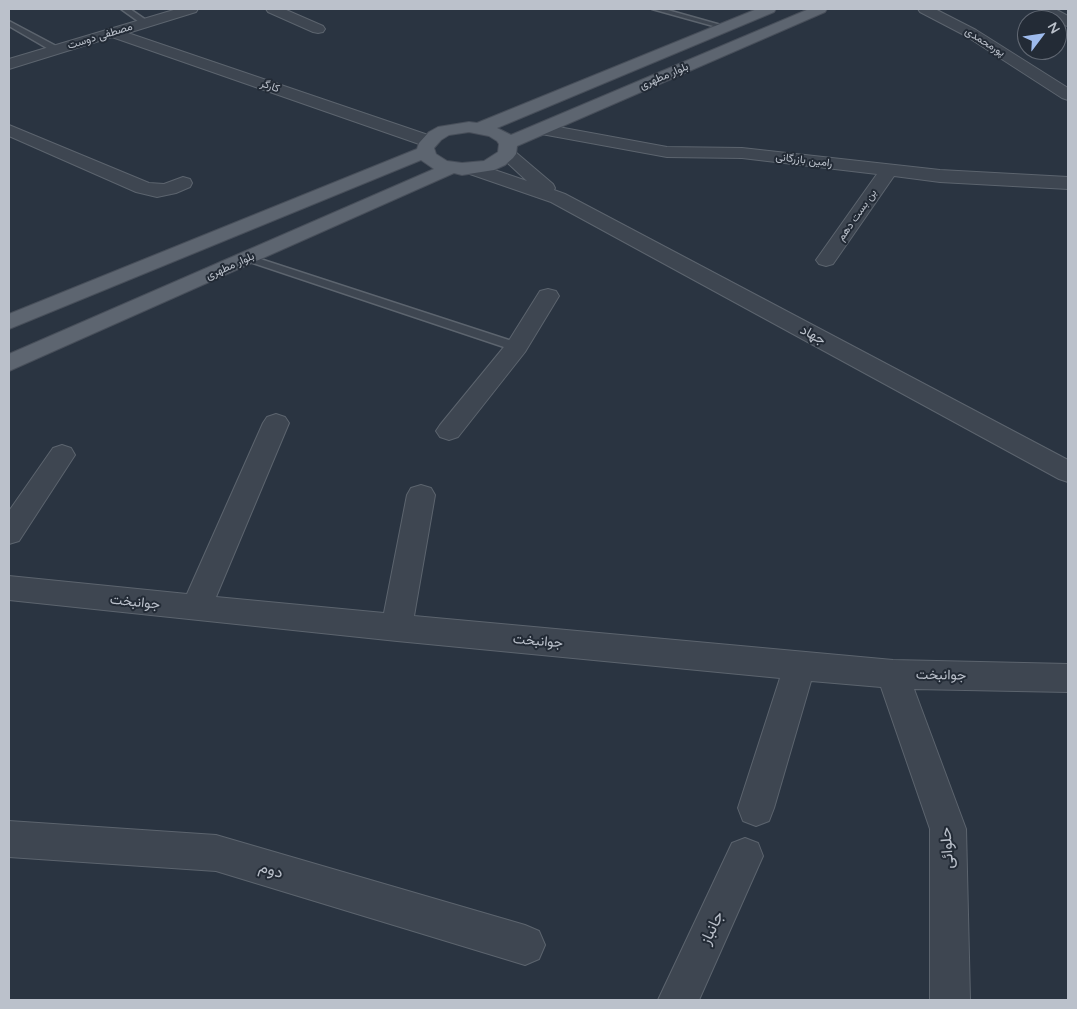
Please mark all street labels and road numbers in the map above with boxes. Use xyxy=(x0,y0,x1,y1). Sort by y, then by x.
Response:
street label: مصطفی دوست xyxy=(66,20,134,52)
street label: پورمحمدی xyxy=(962,24,1008,60)
street label: بلوار مطهری xyxy=(638,60,690,92)
street label: کارگر xyxy=(259,77,281,95)
street label: رامین بازرگانی xyxy=(775,150,833,170)
street label: بن بست دهم xyxy=(834,187,880,243)
street label: بلوار مطهری xyxy=(204,249,256,283)
street label: جهاد xyxy=(797,321,829,349)
street label: جوانبخت xyxy=(109,591,161,613)
street label: جوانبخت xyxy=(512,630,564,652)
street label: جوانبخت xyxy=(916,666,966,684)
street label: حلوائی xyxy=(936,826,958,870)
street label: دوم xyxy=(257,857,285,883)
street label: جانباز xyxy=(696,908,728,948)

